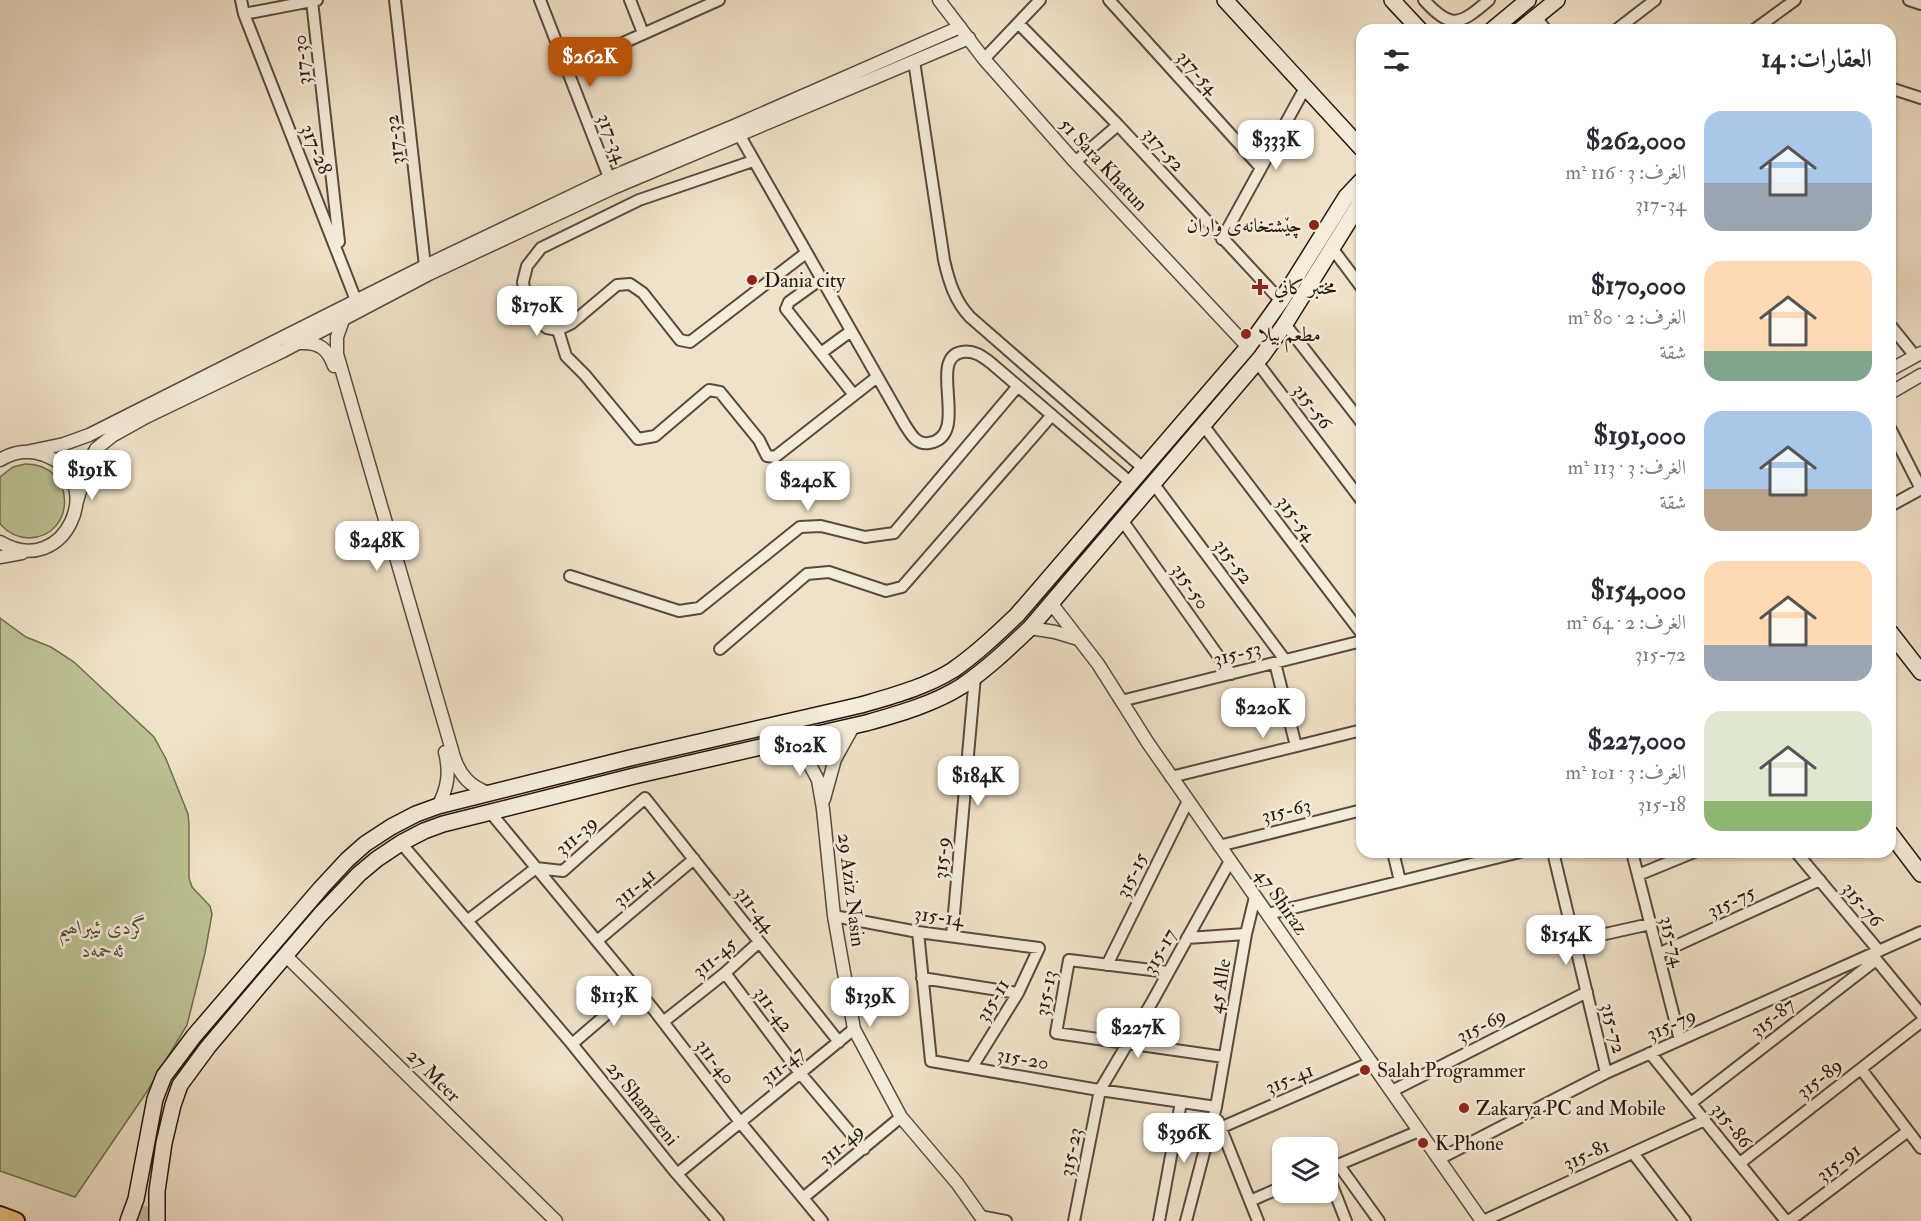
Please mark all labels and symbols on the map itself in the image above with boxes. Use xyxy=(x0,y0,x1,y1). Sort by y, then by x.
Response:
street label: 317-30 xyxy=(286,34,317,86)
pin: $262K xyxy=(548,37,632,88)
street label: 317-54 xyxy=(1171,45,1225,101)
street label: 317-34 xyxy=(592,110,634,168)
street label: 51 Sara Khatun xyxy=(1054,112,1153,216)
street label: 317-32 xyxy=(379,113,410,166)
street label: 317-28 xyxy=(295,120,338,178)
pin: $333K xyxy=(1234,120,1318,171)
street label: 317-52 xyxy=(1137,122,1190,177)
place label: چێشتخانەی واران xyxy=(1187,213,1302,239)
marker: چێشتخانەی واران xyxy=(1307,218,1321,232)
place label: Dania city xyxy=(764,268,846,293)
marker: Dania city xyxy=(745,273,759,287)
place label: مختبر كاني xyxy=(1274,275,1336,303)
marker: مختبر كاني xyxy=(1251,278,1269,296)
pin: $170K xyxy=(495,286,579,337)
place label: مطعم بيلا xyxy=(1258,322,1321,353)
marker: مطعم بيلا xyxy=(1239,327,1253,341)
street label: 315-56 xyxy=(1287,378,1338,435)
pin: $191K xyxy=(50,450,134,501)
pin: $240K xyxy=(766,461,850,512)
street label: 315-54 xyxy=(1271,490,1323,547)
pin: $248K xyxy=(335,521,419,572)
street label: 315-52 xyxy=(1208,533,1259,589)
street label: 315-50 xyxy=(1166,558,1215,614)
street label: 315-53 xyxy=(1211,635,1264,671)
pin: $220K xyxy=(1221,688,1305,739)
pin: $102K xyxy=(758,726,842,777)
pin: $184K xyxy=(936,756,1020,807)
street label: 315-63 xyxy=(1259,792,1313,829)
street label: 311-39 xyxy=(550,810,603,861)
street label: 29 Aziz Nasin xyxy=(832,832,871,948)
street label: 315-9 xyxy=(927,836,956,880)
street label: 315-15 xyxy=(1110,848,1153,902)
street label: 311-41 xyxy=(608,862,661,912)
street label: 47 Shiraz xyxy=(1250,863,1314,940)
street label: 315-76 xyxy=(1837,877,1889,933)
street label: 315-75 xyxy=(1703,879,1759,923)
street label: 311-44 xyxy=(730,881,782,938)
street label: 315-14 xyxy=(912,901,967,933)
street label: 315-74 xyxy=(1654,913,1691,970)
park label: گردی ئیبراھیم ئەحمەد xyxy=(58,914,148,963)
pin: $154K xyxy=(1524,915,1608,966)
street label: 315-17 xyxy=(1137,924,1182,978)
street label: 311-45 xyxy=(687,932,742,983)
street label: 45 Alle xyxy=(1202,957,1237,1015)
street label: 315-13 xyxy=(1029,968,1062,1018)
street label: 315-11 xyxy=(970,974,1015,1027)
pin: $113K xyxy=(572,976,656,1027)
pin: $139K xyxy=(828,977,912,1028)
street label: 311-42 xyxy=(748,981,799,1037)
street label: 315-87 xyxy=(1745,992,1800,1043)
street label: 315-72 xyxy=(1595,1000,1632,1056)
street label: 315-69 xyxy=(1452,1002,1510,1048)
street label: 315-79 xyxy=(1643,1003,1700,1046)
pin: $227K xyxy=(1096,1008,1180,1059)
street label: 311-40 xyxy=(690,1033,741,1089)
street label: 311-47 xyxy=(755,1040,810,1091)
street label: 315-20 xyxy=(995,1042,1051,1075)
street label: 27 Meer xyxy=(401,1043,466,1108)
street label: 315-89 xyxy=(1791,1053,1847,1104)
street label: 25 Shamzeni xyxy=(601,1056,684,1151)
street label: 315-41 xyxy=(1261,1057,1317,1100)
place label: Salah Programmer xyxy=(1377,1058,1526,1083)
marker: Salah Programmer xyxy=(1358,1063,1372,1077)
place label: Zakarya PC and Mobile xyxy=(1476,1096,1666,1121)
street label: 315-86 xyxy=(1706,1097,1758,1154)
marker: Zakarya PC and Mobile xyxy=(1457,1101,1471,1115)
pin: $396K xyxy=(1142,1113,1226,1164)
street label: 311-49 xyxy=(814,1118,869,1170)
street label: 315-23 xyxy=(1053,1125,1088,1179)
place label: K Phone xyxy=(1435,1131,1504,1156)
street label: 315-81 xyxy=(1559,1133,1613,1176)
marker: K Phone xyxy=(1416,1136,1430,1150)
street label: 315-91 xyxy=(1811,1138,1866,1187)

